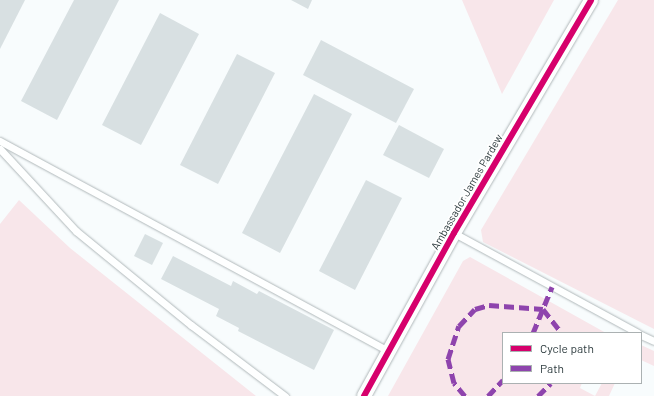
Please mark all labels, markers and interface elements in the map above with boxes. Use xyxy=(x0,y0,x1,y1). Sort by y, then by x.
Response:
street label: Ambassador James Pardew xyxy=(428,132,506,252)
legend xyxy=(502,332,642,384)
text: Cycle path xyxy=(540,341,594,355)
text: Path xyxy=(540,361,564,375)

